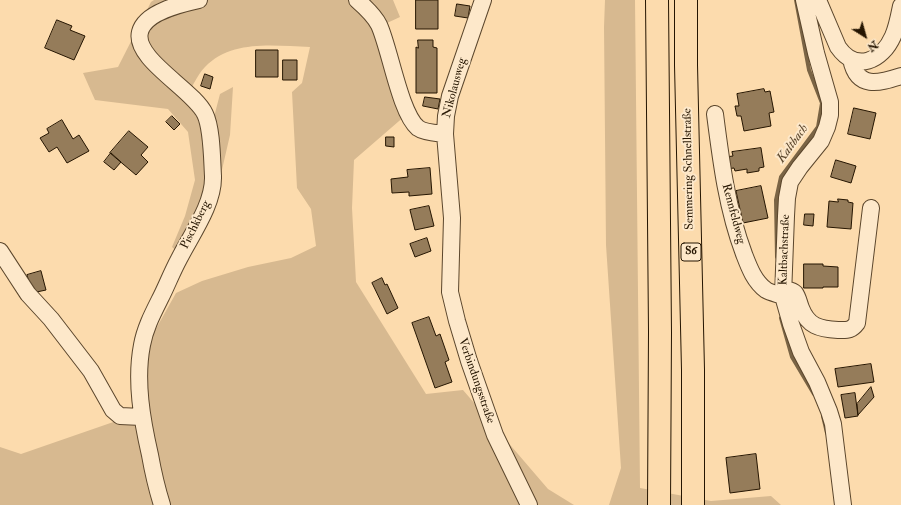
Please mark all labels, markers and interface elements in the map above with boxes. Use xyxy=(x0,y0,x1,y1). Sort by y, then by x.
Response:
north arrow xyxy=(845,16,885,56)
text: N xyxy=(865,38,880,54)
street label: Nikolausweg xyxy=(440,56,470,120)
street label: Semmering Schnellstraße xyxy=(681,108,697,230)
water label: Kaltbach xyxy=(774,122,812,166)
street label: Rennfeldweg xyxy=(718,182,748,246)
street label: Pischkberg xyxy=(178,198,214,252)
street label: Kaltbachstraße xyxy=(777,214,793,286)
road number: S6 xyxy=(681,243,701,261)
street label: Verbindungsstraße xyxy=(455,336,497,426)

